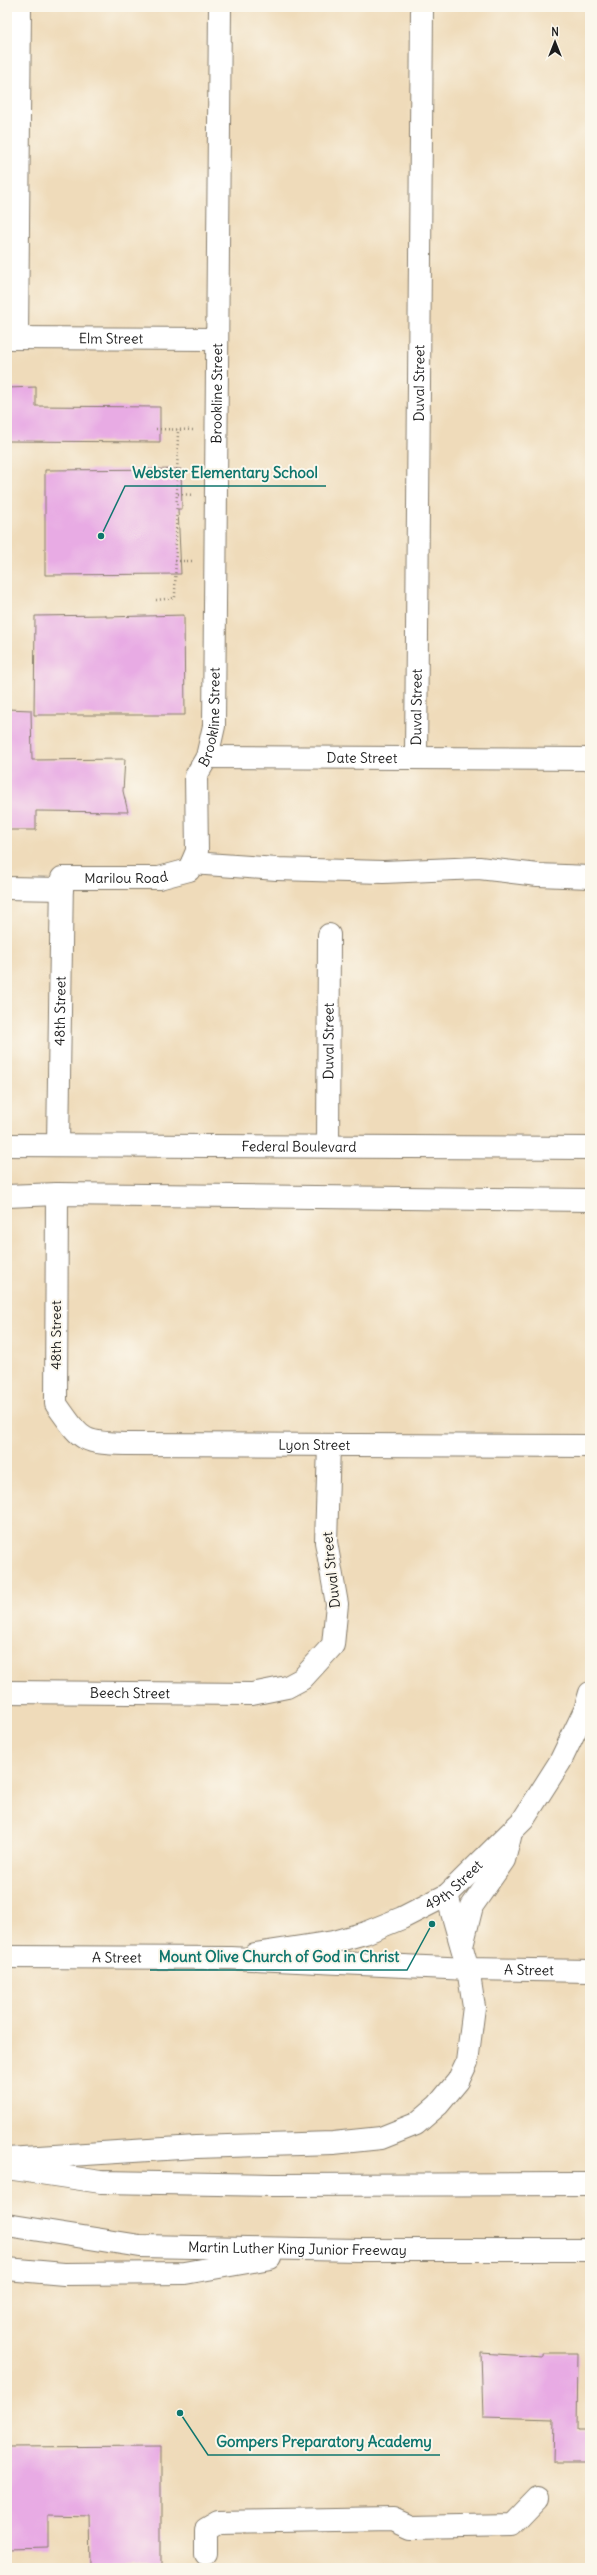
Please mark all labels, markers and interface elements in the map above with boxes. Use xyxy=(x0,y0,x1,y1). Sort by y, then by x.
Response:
north arrow xyxy=(535,22,575,62)
text: N xyxy=(551,25,559,39)
street label: Elm Street xyxy=(79,329,144,348)
street label: Brookline Street xyxy=(207,343,226,444)
street label: Duval Street xyxy=(410,344,428,421)
callout: Webster Elementary School xyxy=(125,459,326,486)
text: Webster Elementary School xyxy=(132,463,318,483)
street label: Brookline Street xyxy=(194,667,223,770)
street label: Duval Street xyxy=(407,668,426,745)
street label: Date Street xyxy=(327,749,398,767)
street label: Marilou Road xyxy=(84,867,170,887)
street label: 48th Street xyxy=(50,976,70,1046)
street label: Duval Street xyxy=(319,1002,338,1079)
street label: Federal Boulevard xyxy=(241,1137,357,1156)
street label: 48th Street xyxy=(47,1300,65,1370)
street label: Lyon Street xyxy=(278,1436,351,1454)
street label: Duval Street xyxy=(318,1531,344,1609)
street label: Beech Street xyxy=(90,1684,170,1702)
street label: 49th Street xyxy=(422,1856,486,1914)
callout: Mount Olive Church of God in Christ xyxy=(150,1943,407,1970)
text: Mount Olive Church of God in Christ xyxy=(159,1947,400,1966)
street label: A Street xyxy=(92,1948,142,1967)
street label: A Street xyxy=(504,1961,554,1979)
street label: Martin Luther King Junior Freeway xyxy=(188,2238,407,2259)
callout: Gompers Preparatory Academy xyxy=(208,2428,440,2455)
text: Gompers Preparatory Academy xyxy=(216,2432,432,2452)

